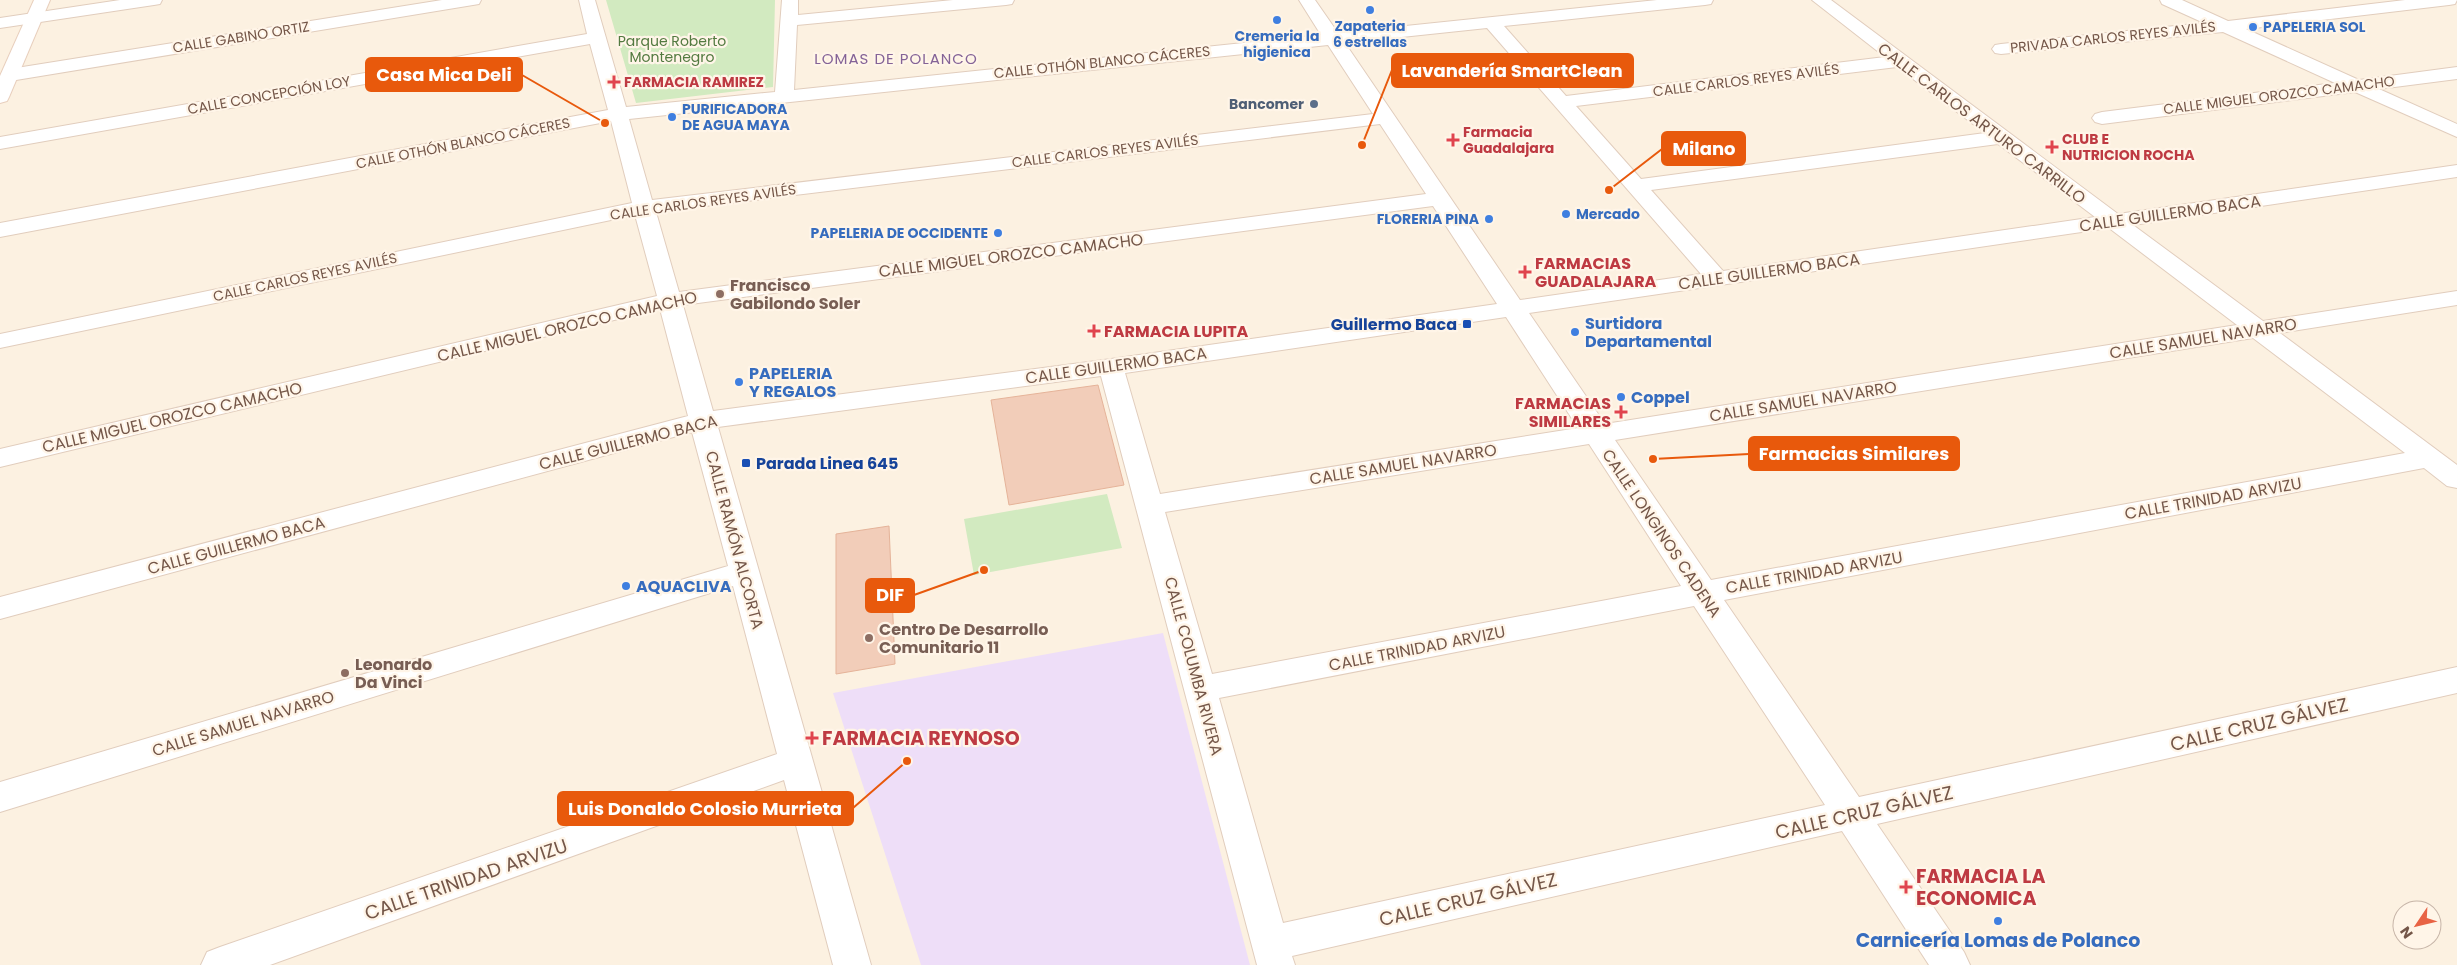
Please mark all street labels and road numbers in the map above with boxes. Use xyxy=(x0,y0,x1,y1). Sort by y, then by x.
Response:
street label: CALLE GABINO ORTIZ xyxy=(171,16,311,58)
street label: PRIVADA CARLOS REYES AVILÉS xyxy=(2009,16,2217,58)
street label: CALLE CARLOS ARTURO CARRILLO xyxy=(1873,38,2090,209)
street label: CALLE OTHÓN BLANCO CÁCERES xyxy=(993,41,1211,83)
street label: CALLE CARLOS REYES AVILÉS xyxy=(1652,59,1840,101)
street label: CALLE CONCEPCIÓN LOY xyxy=(186,71,352,119)
street label: CALLE MIGUEL OROZCO CAMACHO xyxy=(2162,71,2396,119)
street label: CALLE OTHÓN BLANCO CÁCERES xyxy=(354,112,572,174)
street label: CALLE CARLOS REYES AVILÉS xyxy=(1011,130,1199,172)
street label: CALLE CARLOS REYES AVILÉS xyxy=(609,179,797,225)
street label: CALLE GUILLERMO BACA xyxy=(2078,189,2262,238)
street label: CALLE MIGUEL OROZCO CAMACHO xyxy=(878,228,1145,283)
street label: CALLE GUILLERMO BACA xyxy=(1677,247,1861,296)
street label: CALLE CARLOS REYES AVILÉS xyxy=(211,248,399,306)
street label: CALLE MIGUEL OROZCO CAMACHO xyxy=(435,285,699,368)
street label: CALLE SAMUEL NAVARRO xyxy=(2108,312,2298,365)
street label: CALLE GUILLERMO BACA xyxy=(1024,341,1208,390)
street label: CALLE SAMUEL NAVARRO xyxy=(1708,375,1898,428)
street label: CALLE MIGUEL OROZCO CAMACHO xyxy=(40,376,304,459)
street label: CALLE GUILLERMO BACA xyxy=(537,409,720,476)
street label: CALLE SAMUEL NAVARRO xyxy=(1308,438,1498,491)
street label: CALLE LONGINOS CADENA xyxy=(1596,444,1727,622)
street label: CALLE RAMÓN ALCORTA xyxy=(700,448,769,632)
street label: CALLE TRINIDAD ARVIZU xyxy=(2123,472,2303,525)
street label: CALLE GUILLERMO BACA xyxy=(145,511,328,580)
street label: CALLE TRINIDAD ARVIZU xyxy=(1724,546,1904,599)
street label: CALLE COLUMBA RIVERA xyxy=(1159,574,1228,758)
street label: CALLE TRINIDAD ARVIZU xyxy=(1327,620,1507,677)
street label: CALLE SAMUEL NAVARRO xyxy=(149,685,337,762)
street label: CALLE CRUZ GÁLVEZ xyxy=(2168,691,2351,758)
street label: CALLE CRUZ GÁLVEZ xyxy=(1773,779,1956,846)
street label: CALLE TRINIDAD ARVIZU xyxy=(361,832,571,927)
street label: CALLE CRUZ GÁLVEZ xyxy=(1377,866,1560,933)

